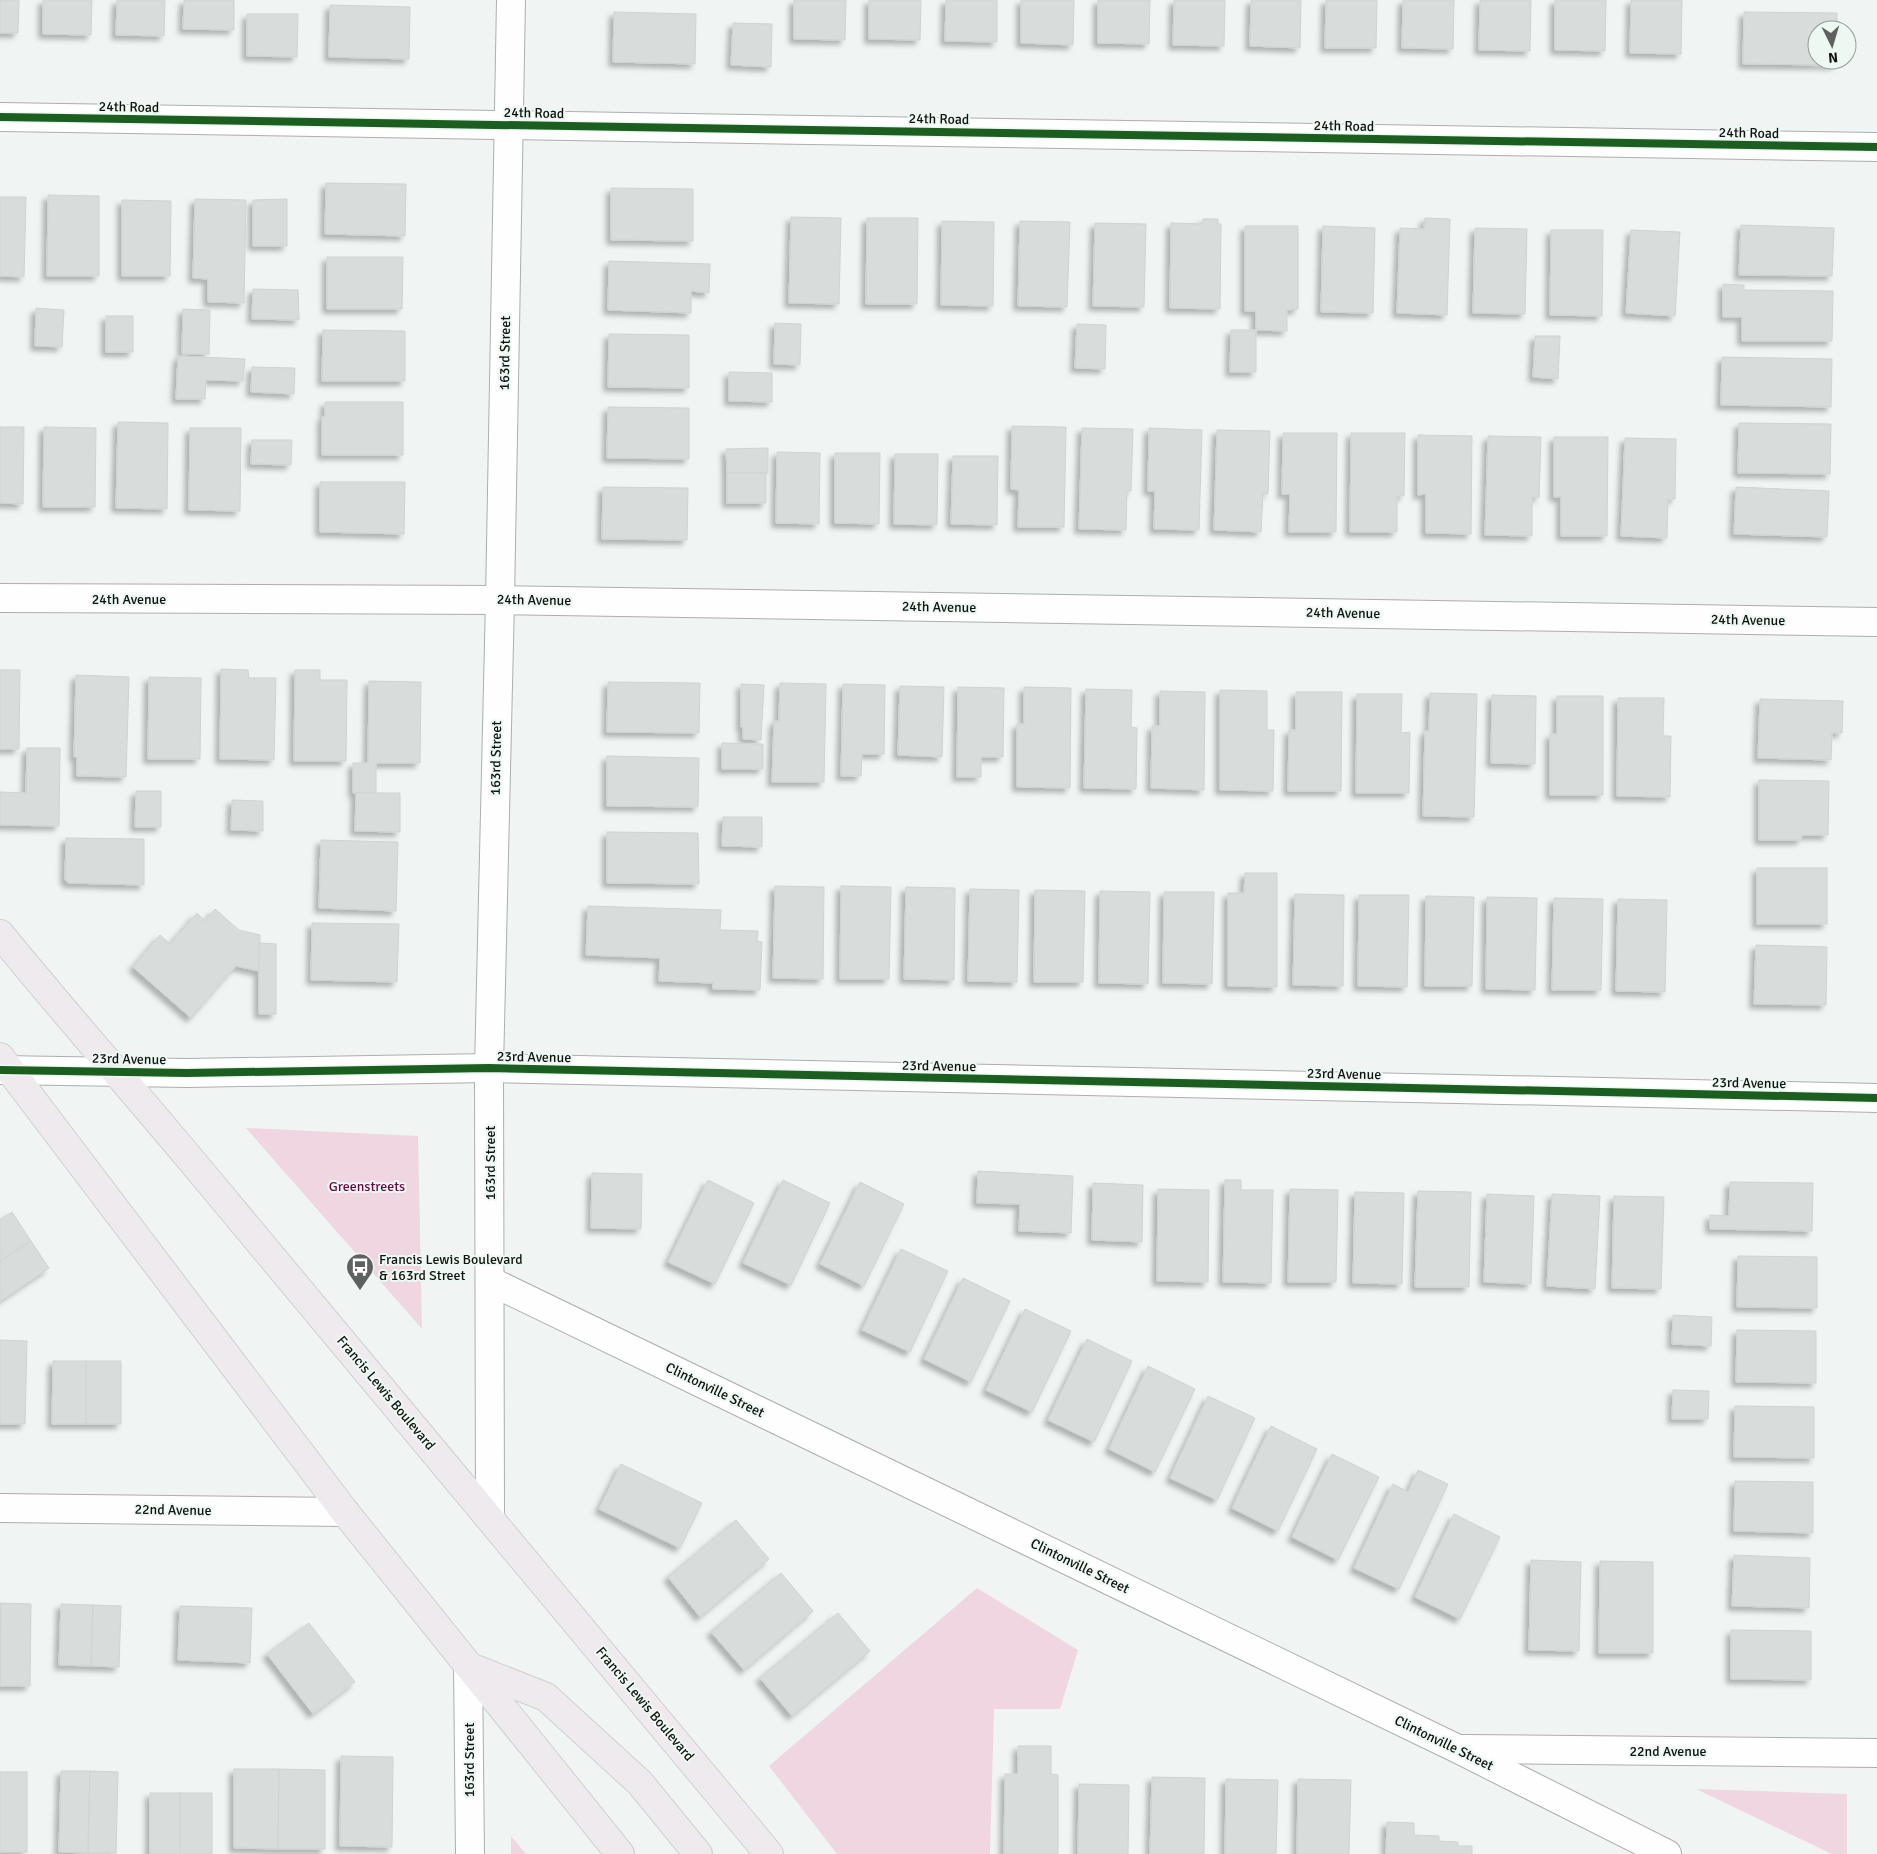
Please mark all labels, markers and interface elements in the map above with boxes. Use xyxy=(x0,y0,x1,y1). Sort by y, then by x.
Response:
north arrow xyxy=(1807,20,1857,70)
text: N xyxy=(1827,49,1839,66)
street label: 24th Road xyxy=(99,98,159,116)
street label: 24th Road xyxy=(504,104,564,122)
street label: 24th Road xyxy=(909,110,969,128)
street label: 24th Road xyxy=(1314,117,1374,135)
street label: 24th Road xyxy=(1719,124,1779,142)
street label: 163rd Street xyxy=(496,315,514,390)
street label: 24th Avenue xyxy=(92,591,166,608)
street label: 24th Avenue xyxy=(497,591,571,609)
street label: 24th Avenue xyxy=(902,598,976,616)
street label: 24th Avenue xyxy=(1306,604,1380,622)
street label: 24th Avenue xyxy=(1711,611,1785,629)
street label: 163rd Street xyxy=(487,720,505,795)
street label: 23rd Avenue xyxy=(497,1048,571,1066)
street label: 23rd Avenue xyxy=(92,1050,166,1068)
street label: 23rd Avenue xyxy=(902,1057,976,1075)
street label: 23rd Avenue xyxy=(1307,1065,1381,1083)
street label: 23rd Avenue xyxy=(1712,1074,1786,1092)
street label: 163rd Street xyxy=(482,1126,499,1200)
park label: Greenstreets xyxy=(329,1178,405,1195)
place label: Francis Lewis Boulevard & 163rd Street xyxy=(379,1251,523,1284)
bus stop icon: Francis Lewis Boulevard & 163rd Street xyxy=(345,1252,375,1291)
street label: Francis Lewis Boulevard xyxy=(333,1332,439,1454)
street label: Clintonville Street xyxy=(663,1359,767,1421)
street label: 22nd Avenue xyxy=(134,1501,212,1519)
street label: Clintonville Street xyxy=(1028,1535,1132,1597)
street label: Francis Lewis Boulevard xyxy=(592,1643,698,1765)
street label: Clintonville Street xyxy=(1392,1712,1496,1774)
street label: 163rd Street xyxy=(461,1723,478,1797)
street label: 22nd Avenue xyxy=(1629,1743,1707,1760)

